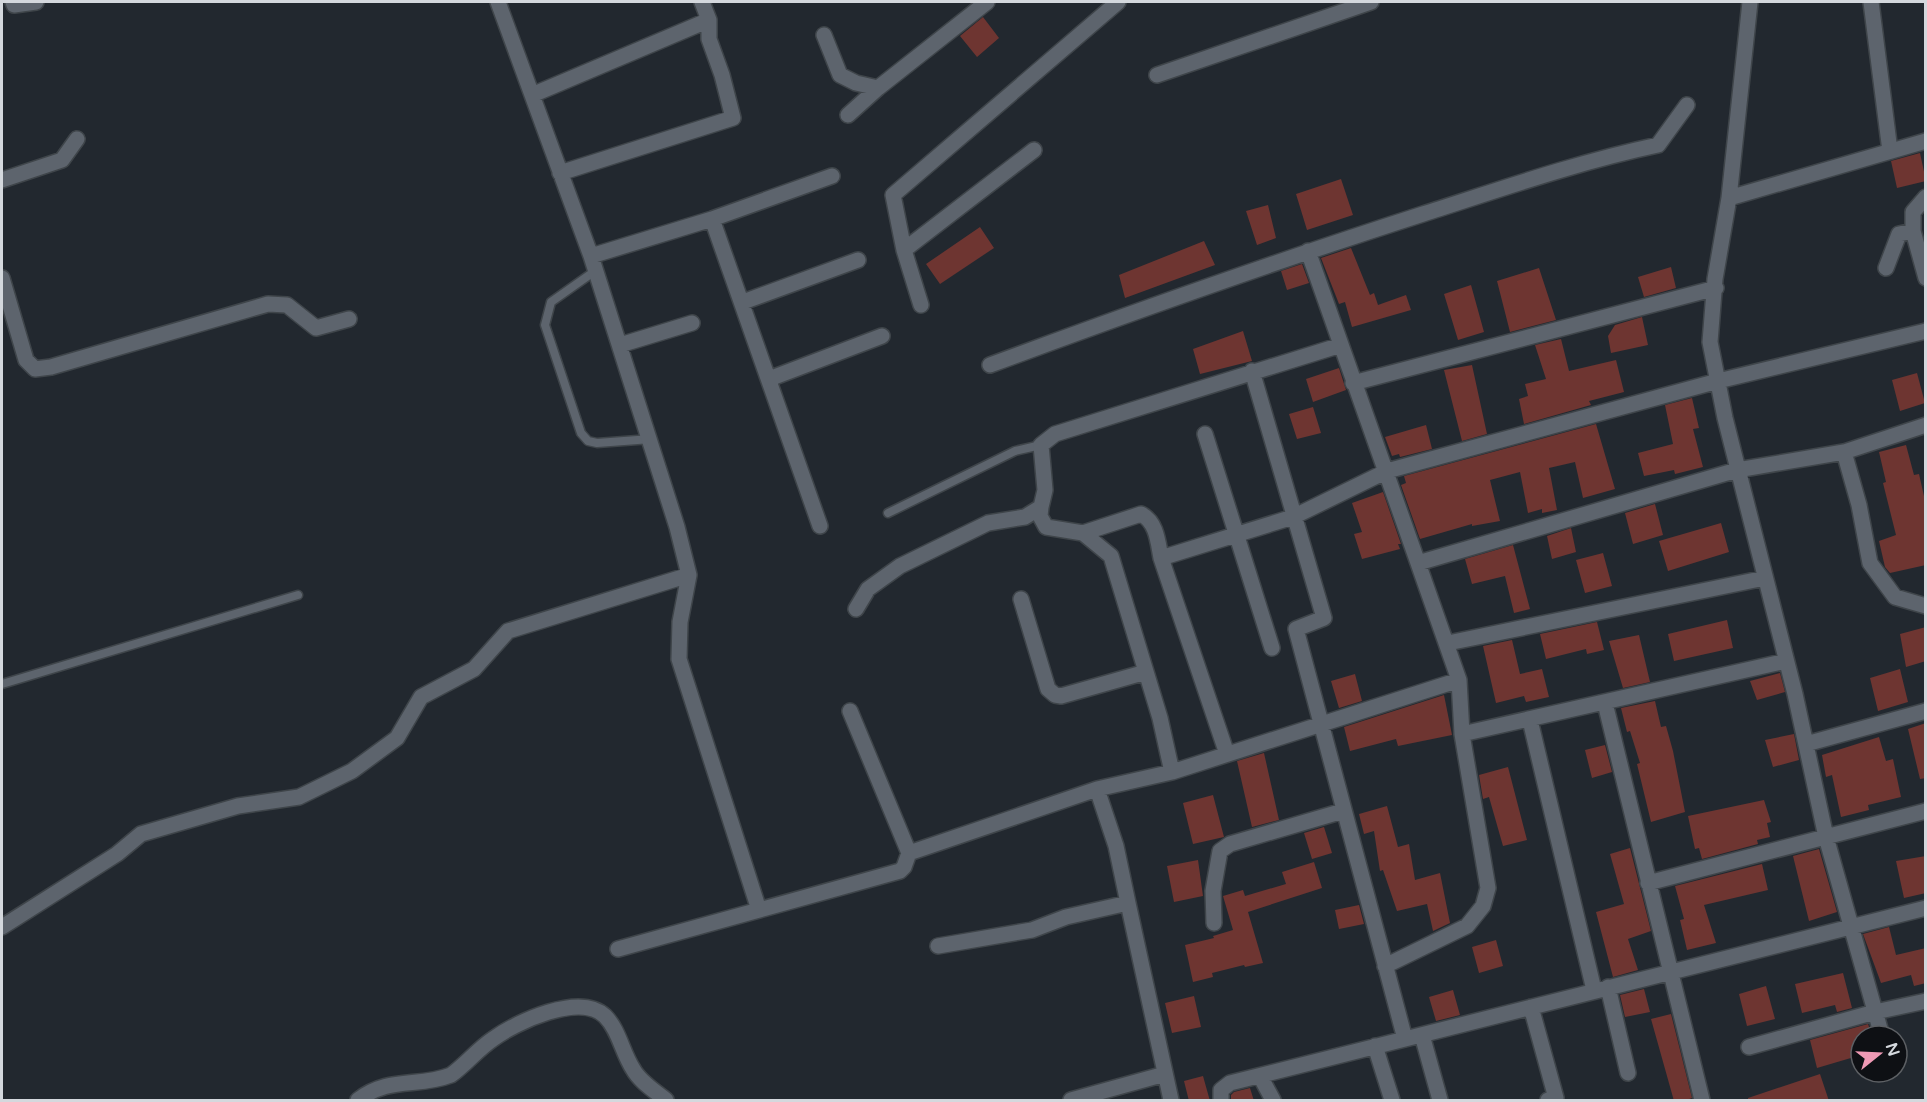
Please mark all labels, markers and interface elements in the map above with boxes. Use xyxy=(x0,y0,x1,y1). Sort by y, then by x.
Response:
north arrow xyxy=(1849,1024,1909,1084)
text: N xyxy=(1881,1040,1904,1059)

